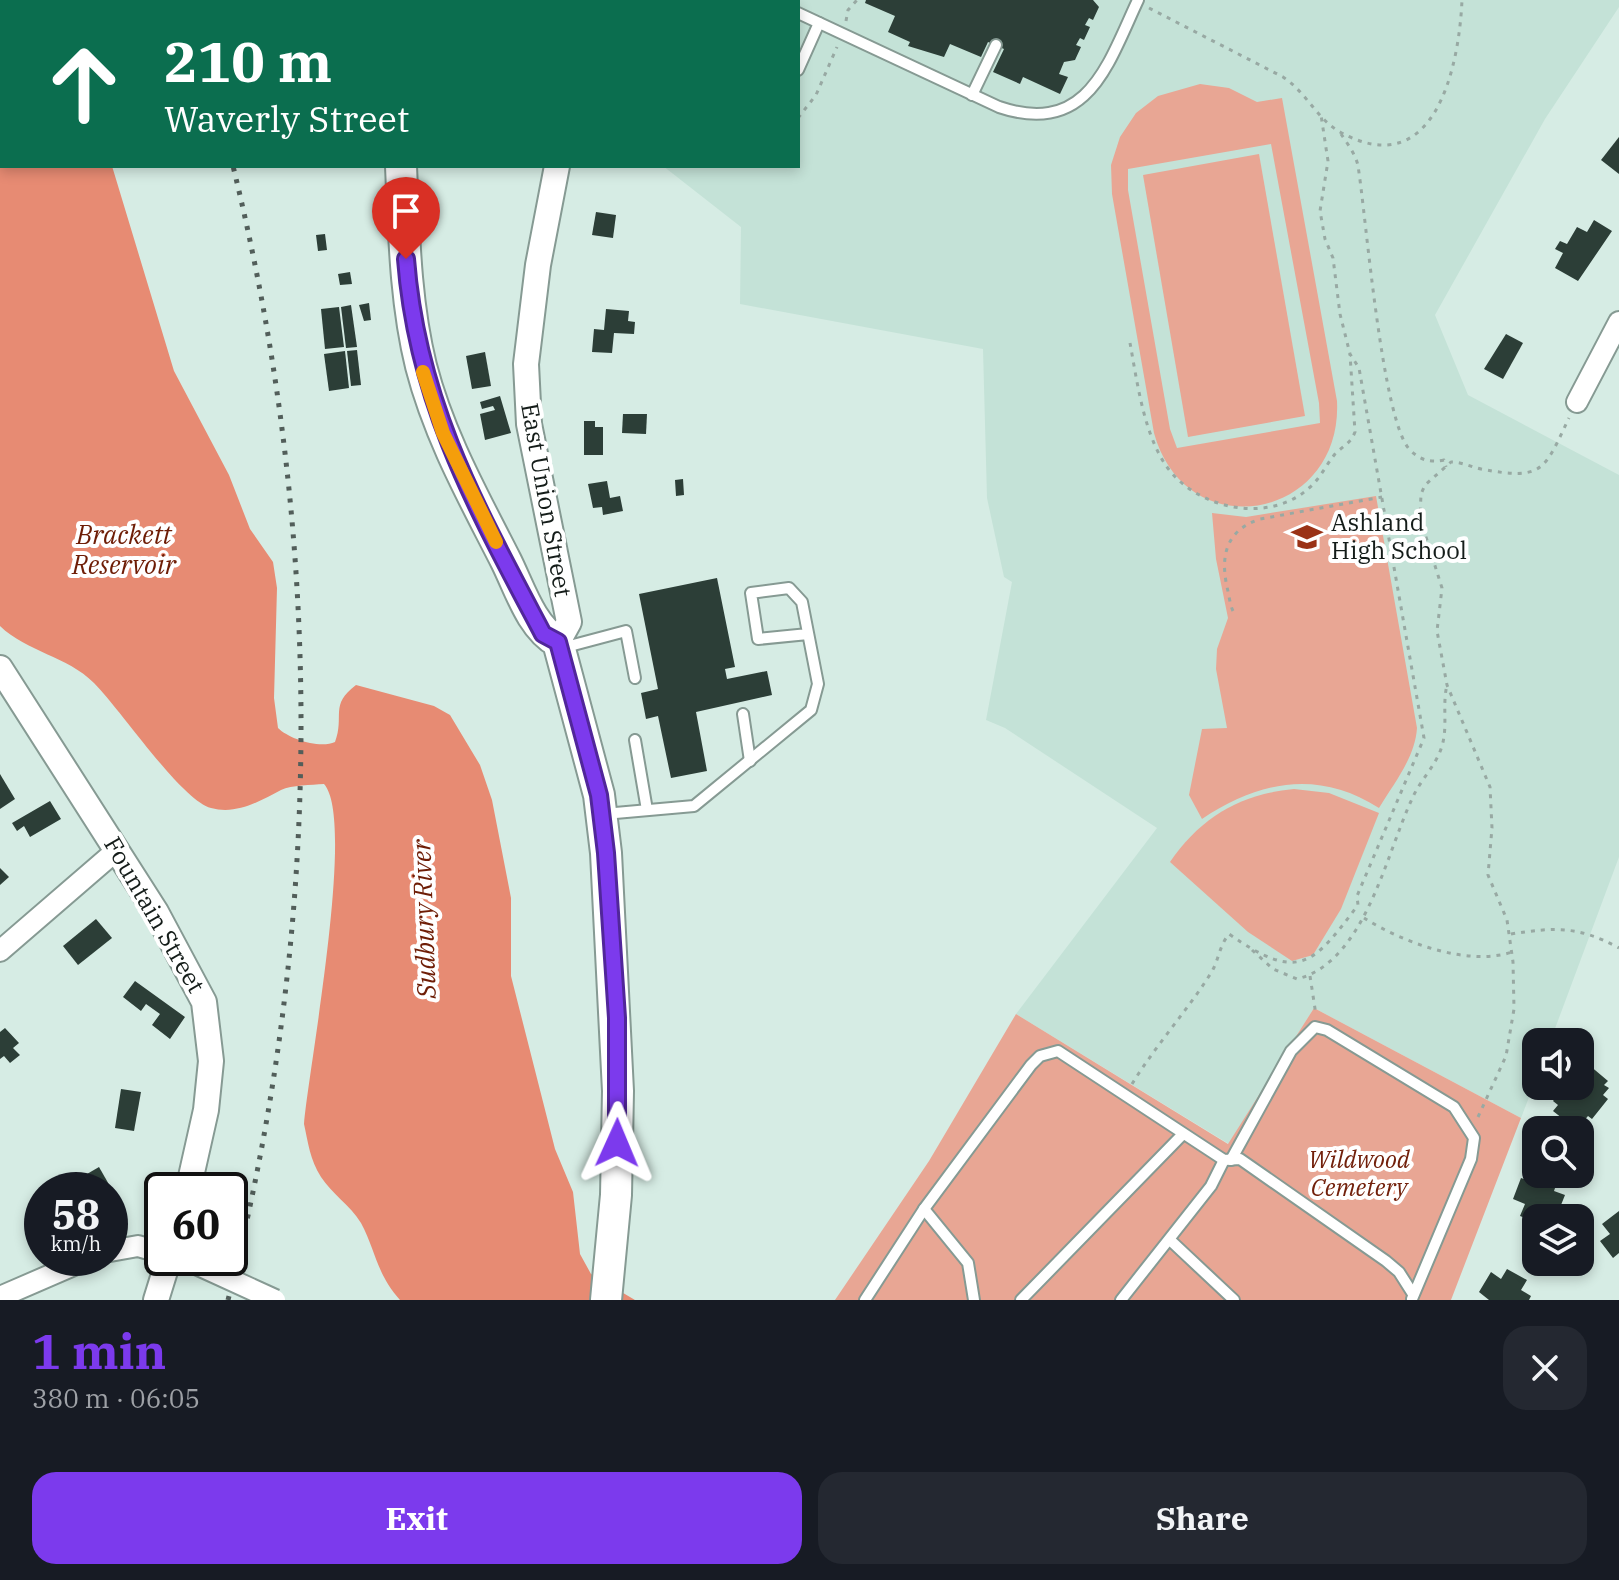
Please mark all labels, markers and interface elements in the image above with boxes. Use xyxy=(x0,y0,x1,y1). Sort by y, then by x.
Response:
text: 210 m xyxy=(164,25,332,97)
icon: ahead xyxy=(32,32,136,136)
text: Waverly Street xyxy=(164,95,409,142)
pin xyxy=(372,177,440,259)
icon: arrive xyxy=(384,189,428,233)
street label: East Union Street xyxy=(514,400,580,599)
place label: Ashland High School xyxy=(1331,506,1467,566)
water label: Brackett Reservoir xyxy=(71,517,177,581)
school or university icon: Ashland High School xyxy=(1290,520,1324,554)
street label: Fountain Street xyxy=(97,831,213,998)
water label: Sudbury River xyxy=(403,838,443,1000)
map controls xyxy=(1522,1028,1594,1276)
button: sound xyxy=(1522,1028,1594,1100)
position arrow xyxy=(575,1101,659,1185)
button: search xyxy=(1522,1116,1594,1188)
park label: Wildwood Cemetery xyxy=(1308,1143,1411,1203)
speed limit sign: 60 xyxy=(144,1172,248,1276)
text: 58 xyxy=(52,1188,100,1240)
button: layers xyxy=(1522,1204,1594,1276)
text: km/h xyxy=(51,1230,101,1257)
text: 1 min xyxy=(32,1320,166,1382)
button: close xyxy=(1503,1326,1587,1410)
text: 380 m · 06:05 xyxy=(32,1381,200,1415)
button: Exit xyxy=(32,1472,802,1564)
button: Share xyxy=(818,1472,1587,1564)

